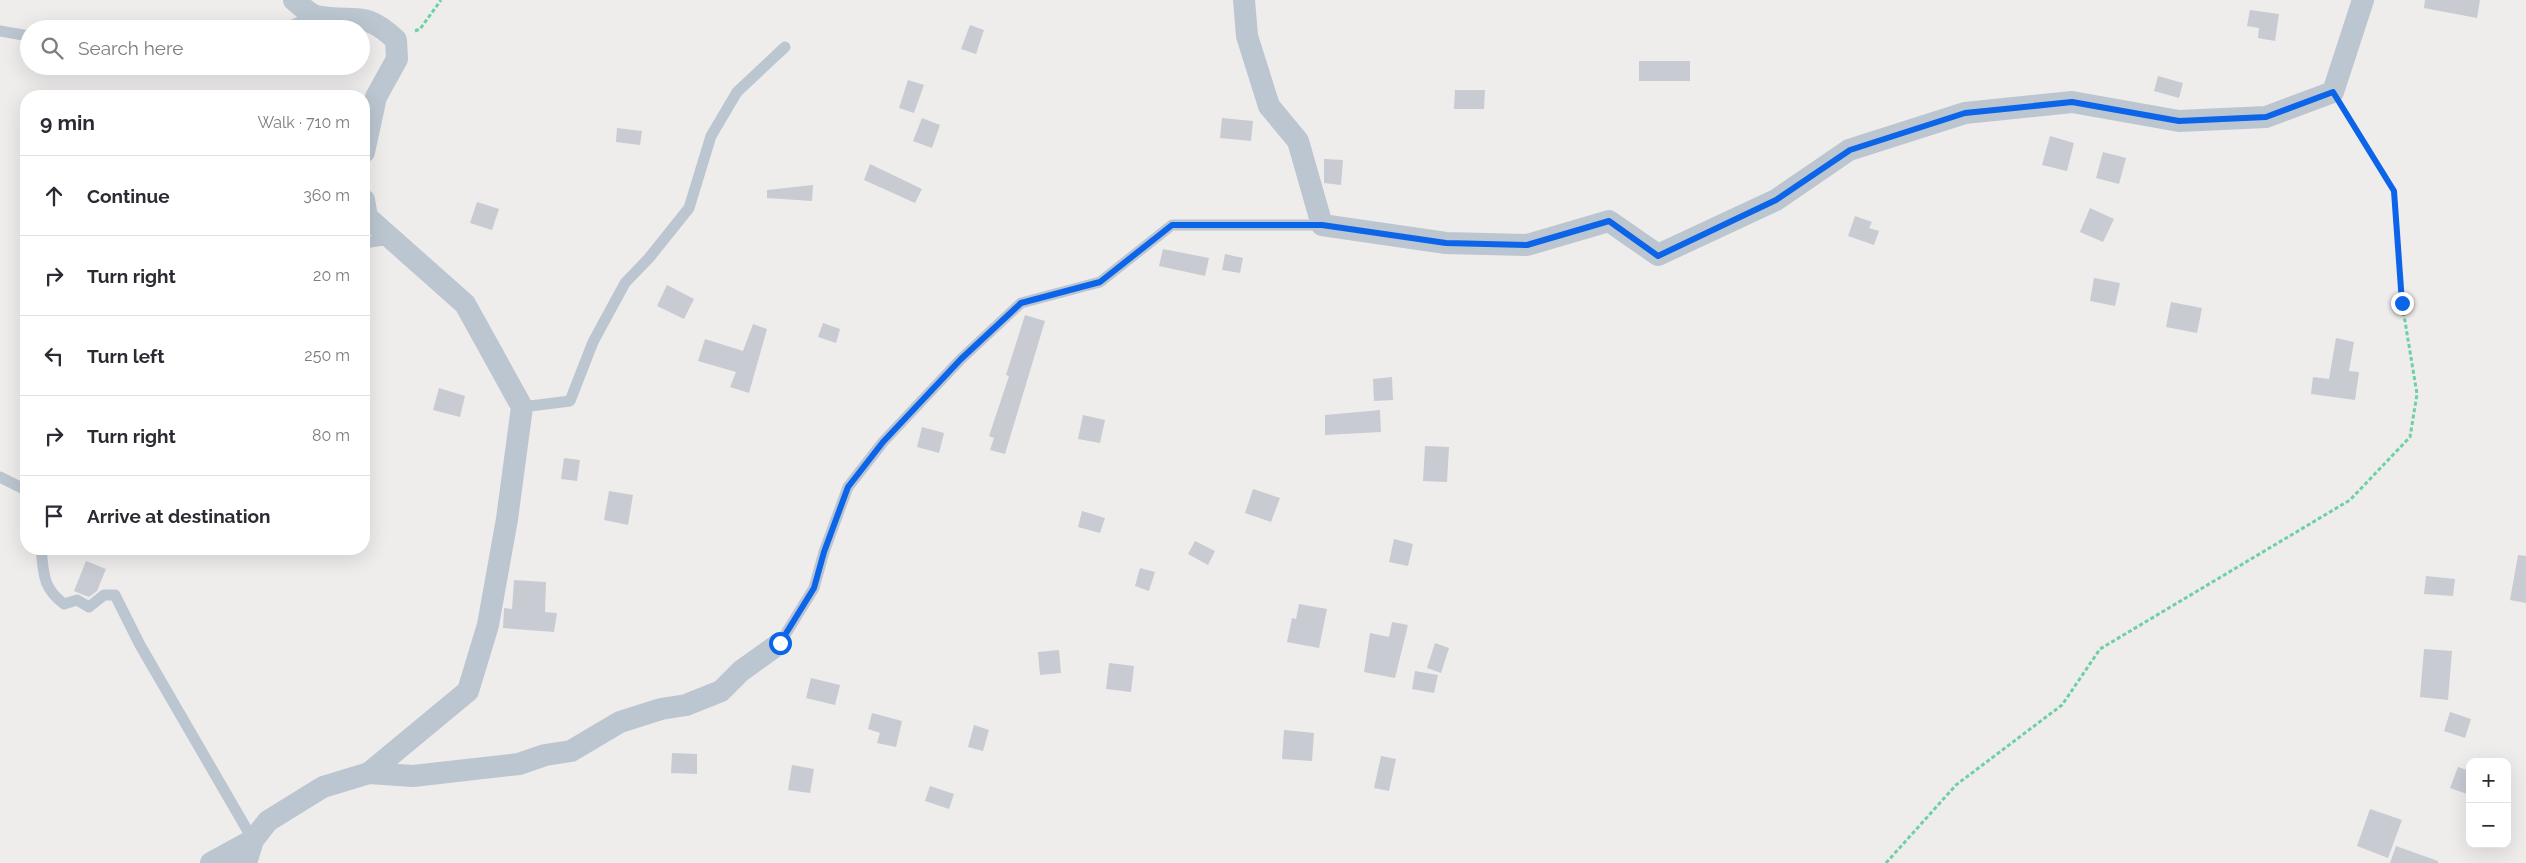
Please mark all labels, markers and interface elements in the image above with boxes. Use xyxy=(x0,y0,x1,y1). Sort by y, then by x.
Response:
search box xyxy=(20,20,370,75)
icon: search xyxy=(38,34,66,62)
text: Search here xyxy=(78,37,184,59)
text: 9 min xyxy=(40,110,95,135)
text: Walk · 710 m xyxy=(257,113,350,132)
icon: ahead xyxy=(40,182,68,210)
text: Continue xyxy=(87,185,170,207)
text: 360 m xyxy=(303,186,350,205)
icon: right xyxy=(40,262,68,290)
text: Turn right xyxy=(87,265,176,287)
text: 20 m xyxy=(313,266,350,285)
route end xyxy=(2391,292,2414,315)
icon: left xyxy=(40,342,68,370)
text: Turn left xyxy=(87,345,164,367)
text: 250 m xyxy=(304,346,350,365)
icon: right xyxy=(40,422,68,450)
text: Turn right xyxy=(87,425,176,447)
text: 80 m xyxy=(312,426,350,445)
icon: arrive xyxy=(40,502,68,530)
text: Arrive at destination xyxy=(87,505,271,527)
route start xyxy=(769,632,792,655)
map controls xyxy=(2466,758,2511,848)
button: + xyxy=(2466,758,2511,803)
button: − xyxy=(2466,803,2511,848)

